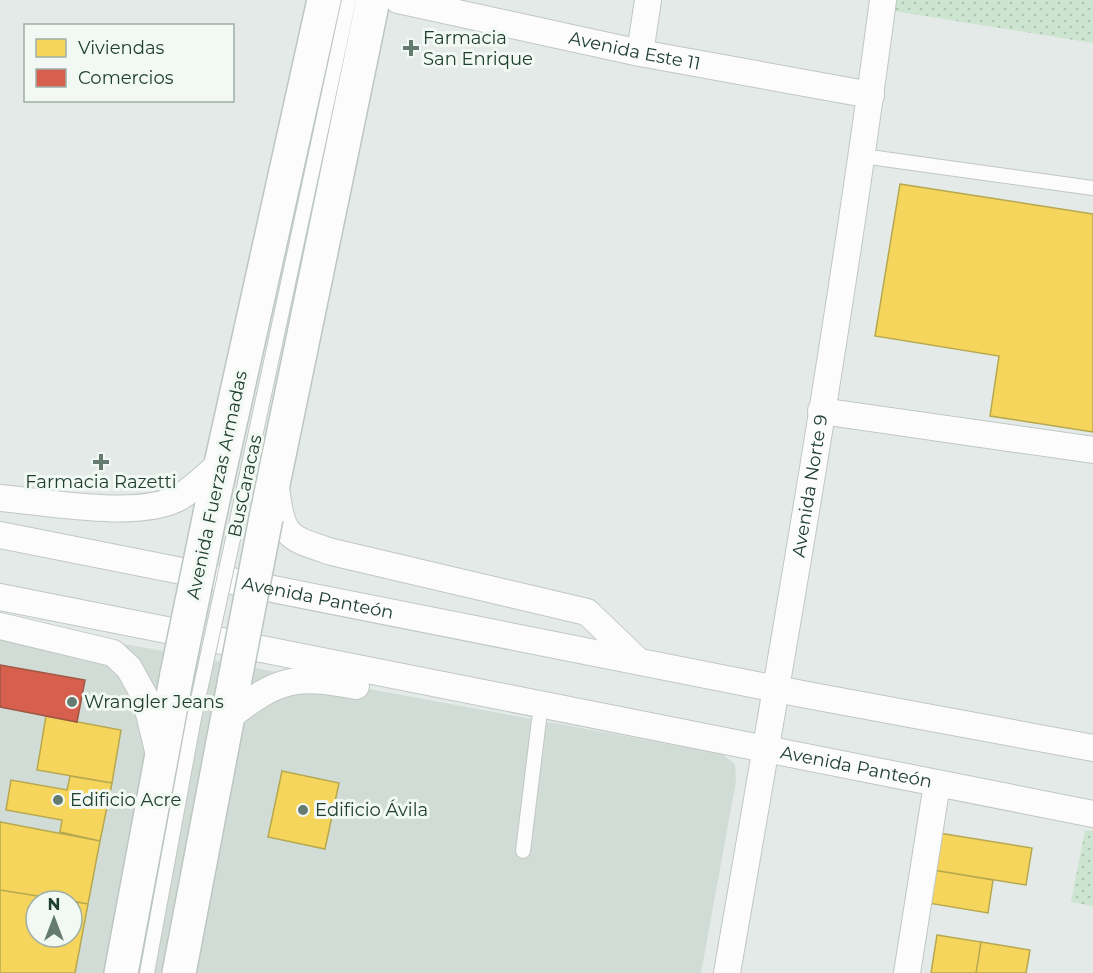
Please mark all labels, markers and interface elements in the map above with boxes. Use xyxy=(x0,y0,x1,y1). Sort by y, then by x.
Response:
legend xyxy=(24,24,234,102)
place label: Farmacia San Enrique xyxy=(423,27,533,70)
street label: Avenida Este 11 xyxy=(567,27,702,75)
text: Viviendas xyxy=(78,37,165,59)
marker: Farmacia San Enrique xyxy=(404,41,418,55)
text: Comercios xyxy=(78,67,174,89)
street label: Avenida Fuerzas Armadas xyxy=(182,368,252,601)
street label: Avenida Norte 9 xyxy=(787,413,833,559)
street label: BusCaracas xyxy=(223,432,267,539)
marker: Farmacia Razetti xyxy=(94,455,108,469)
place label: Farmacia Razetti xyxy=(25,471,177,493)
street label: Avenida Panteón xyxy=(240,572,396,624)
place label: Wrangler Jeans xyxy=(84,691,224,713)
marker: Wrangler Jeans xyxy=(65,695,79,709)
street label: Avenida Panteón xyxy=(779,741,934,793)
place label: Edificio Acre xyxy=(70,789,182,811)
marker: Edificio Acre xyxy=(51,793,65,807)
place label: Edificio Ávila xyxy=(315,799,428,821)
marker: Edificio Ávila xyxy=(296,803,310,817)
north arrow xyxy=(24,889,84,949)
text: N xyxy=(48,895,60,914)

